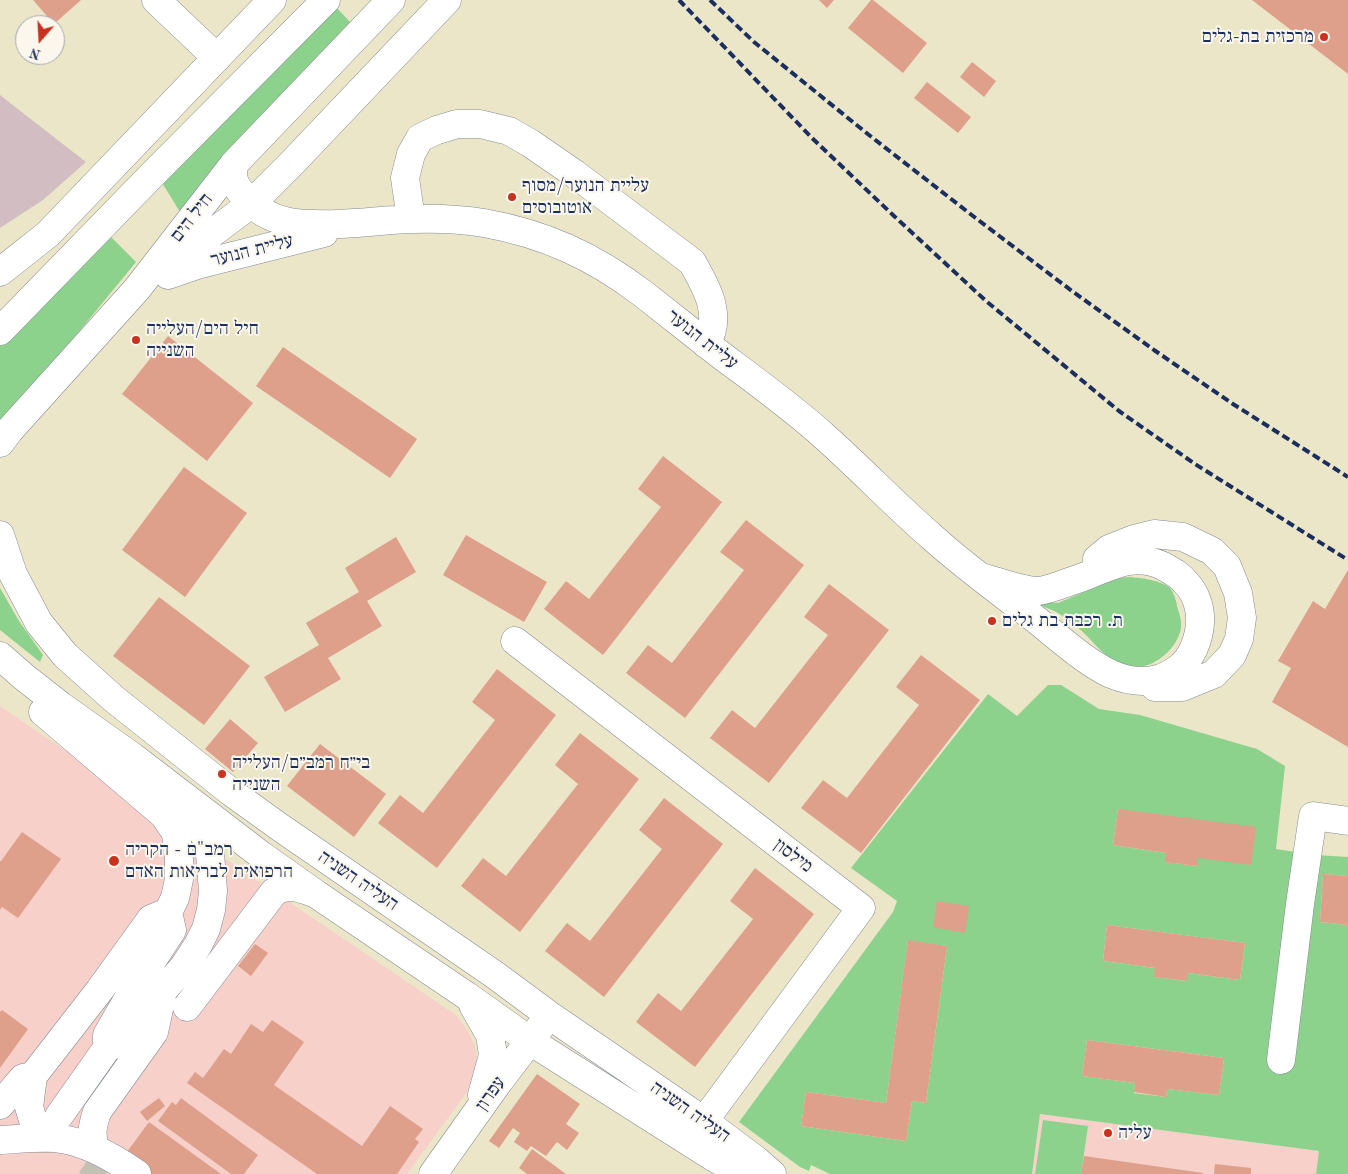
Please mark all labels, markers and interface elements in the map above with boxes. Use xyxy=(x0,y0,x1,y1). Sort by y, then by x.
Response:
north arrow xyxy=(15,15,65,65)
place label: מרכזית בת-גלים xyxy=(1202,26,1314,48)
marker: מרכזית בת-גלים xyxy=(1318,31,1330,43)
text: N xyxy=(28,45,43,62)
place label: עליית הנוער/מסוף אוטובוסים xyxy=(522,175,649,219)
street label: חיל הים xyxy=(166,189,218,247)
marker: עליית הנוער/מסוף אוטובוסים xyxy=(506,191,518,203)
street label: עליית הנוער xyxy=(208,230,296,272)
street label: עליית הנוער xyxy=(662,305,742,375)
place label: חיל הים/העלייה השנייה xyxy=(146,318,259,362)
marker: חיל הים/העלייה השנייה xyxy=(130,334,142,346)
place label: ת. רכבת בת גלים xyxy=(1002,610,1123,632)
marker: ת. רכבת בת גלים xyxy=(986,615,998,627)
place label: בי״ח רמב״ם/העלייה השנייה xyxy=(232,752,370,796)
marker: בי״ח רמב״ם/העלייה השנייה xyxy=(216,768,228,780)
street label: מילסון xyxy=(769,834,817,878)
place label: רמב"ם - הקריה הרפואית לבריאות האדם xyxy=(125,839,293,883)
street label: העליה השניה xyxy=(313,846,403,916)
marker: רמב"ם - הקריה הרפואית לבריאות האדם xyxy=(107,854,121,868)
street label: עפרון xyxy=(471,1072,511,1116)
street label: העליה השניה xyxy=(646,1076,734,1148)
place label: עליה xyxy=(1118,1122,1152,1144)
marker: עליה xyxy=(1102,1127,1114,1139)

